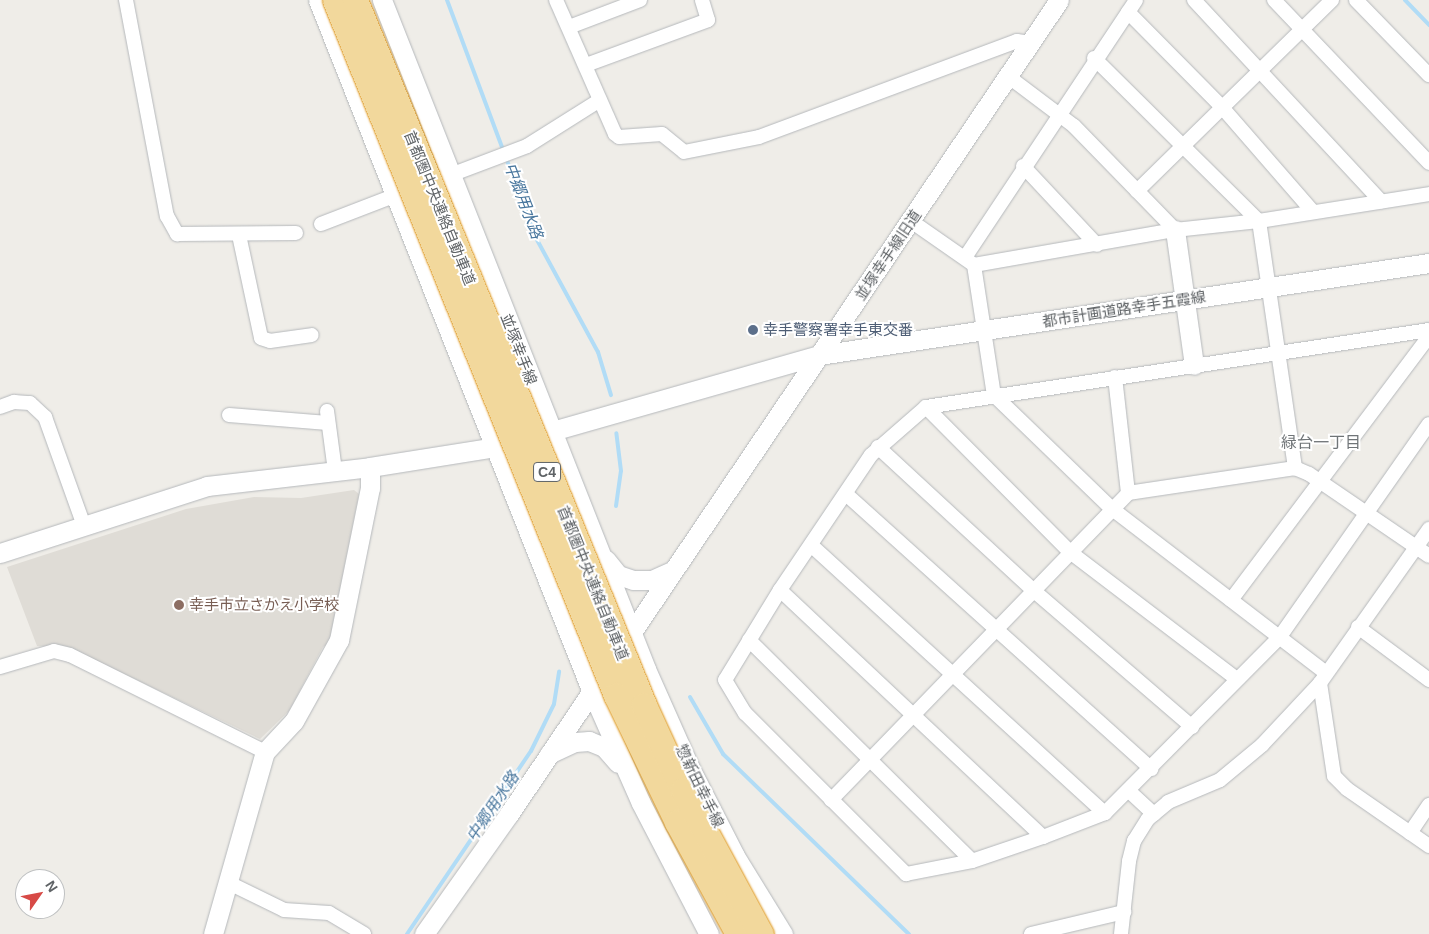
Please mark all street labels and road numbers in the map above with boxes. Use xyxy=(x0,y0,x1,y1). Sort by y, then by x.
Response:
street label: 首都圏中央連絡自動車道 xyxy=(401,128,479,288)
street label: 並塚幸手線旧道 xyxy=(851,206,925,304)
street label: 都市計画道路幸手五霞線 xyxy=(1041,287,1207,331)
street label: 並塚幸手線 xyxy=(497,311,541,387)
road number: C4 xyxy=(532,461,562,484)
street label: 首都圏中央連絡自動車道 xyxy=(554,503,632,663)
street label: 惣新田幸手線 xyxy=(672,742,728,830)

